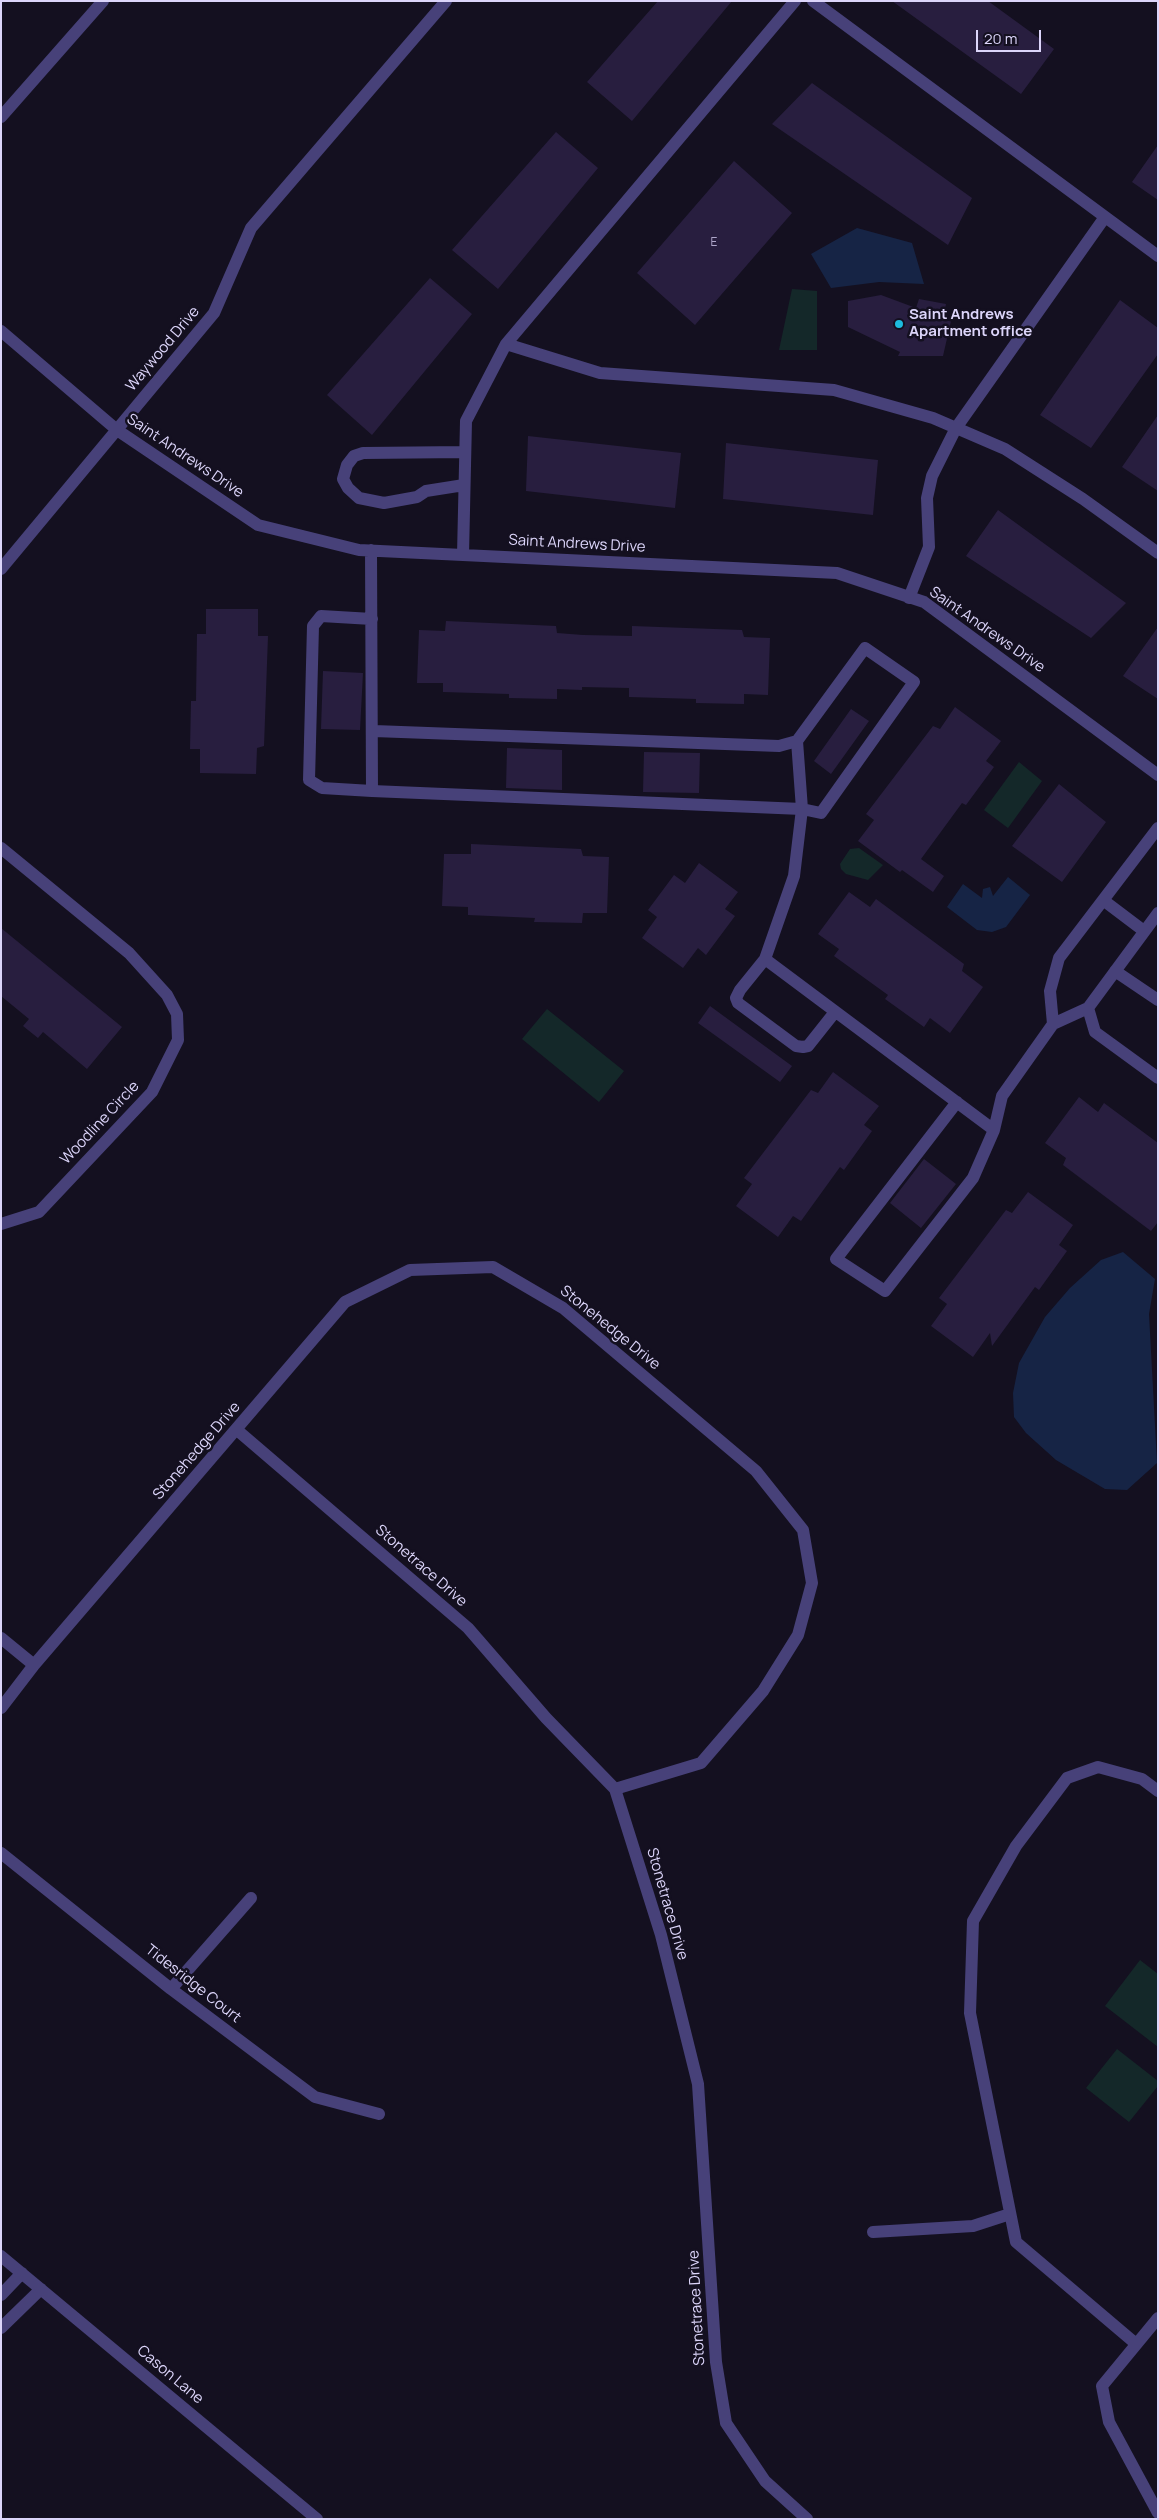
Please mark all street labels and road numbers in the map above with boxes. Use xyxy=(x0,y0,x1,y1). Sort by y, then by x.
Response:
street label: Waywood Drive xyxy=(122,303,204,395)
street label: Saint Andrews Drive xyxy=(123,410,247,502)
street label: Saint Andrews Drive xyxy=(508,531,646,557)
street label: Saint Andrews Drive xyxy=(926,583,1048,677)
street label: Woodline Circle xyxy=(57,1078,143,1168)
street label: Stonehedge Drive xyxy=(556,1282,664,1374)
street label: Stonehedge Drive xyxy=(150,1398,244,1504)
street label: Stonetrace Drive xyxy=(371,1521,471,1611)
street label: Stonetrace Drive xyxy=(642,1846,692,1962)
street label: Tidesridge Court xyxy=(142,1941,244,2027)
street label: Stonetrace Drive xyxy=(685,2250,709,2366)
street label: Cason Lane xyxy=(133,2342,207,2408)

